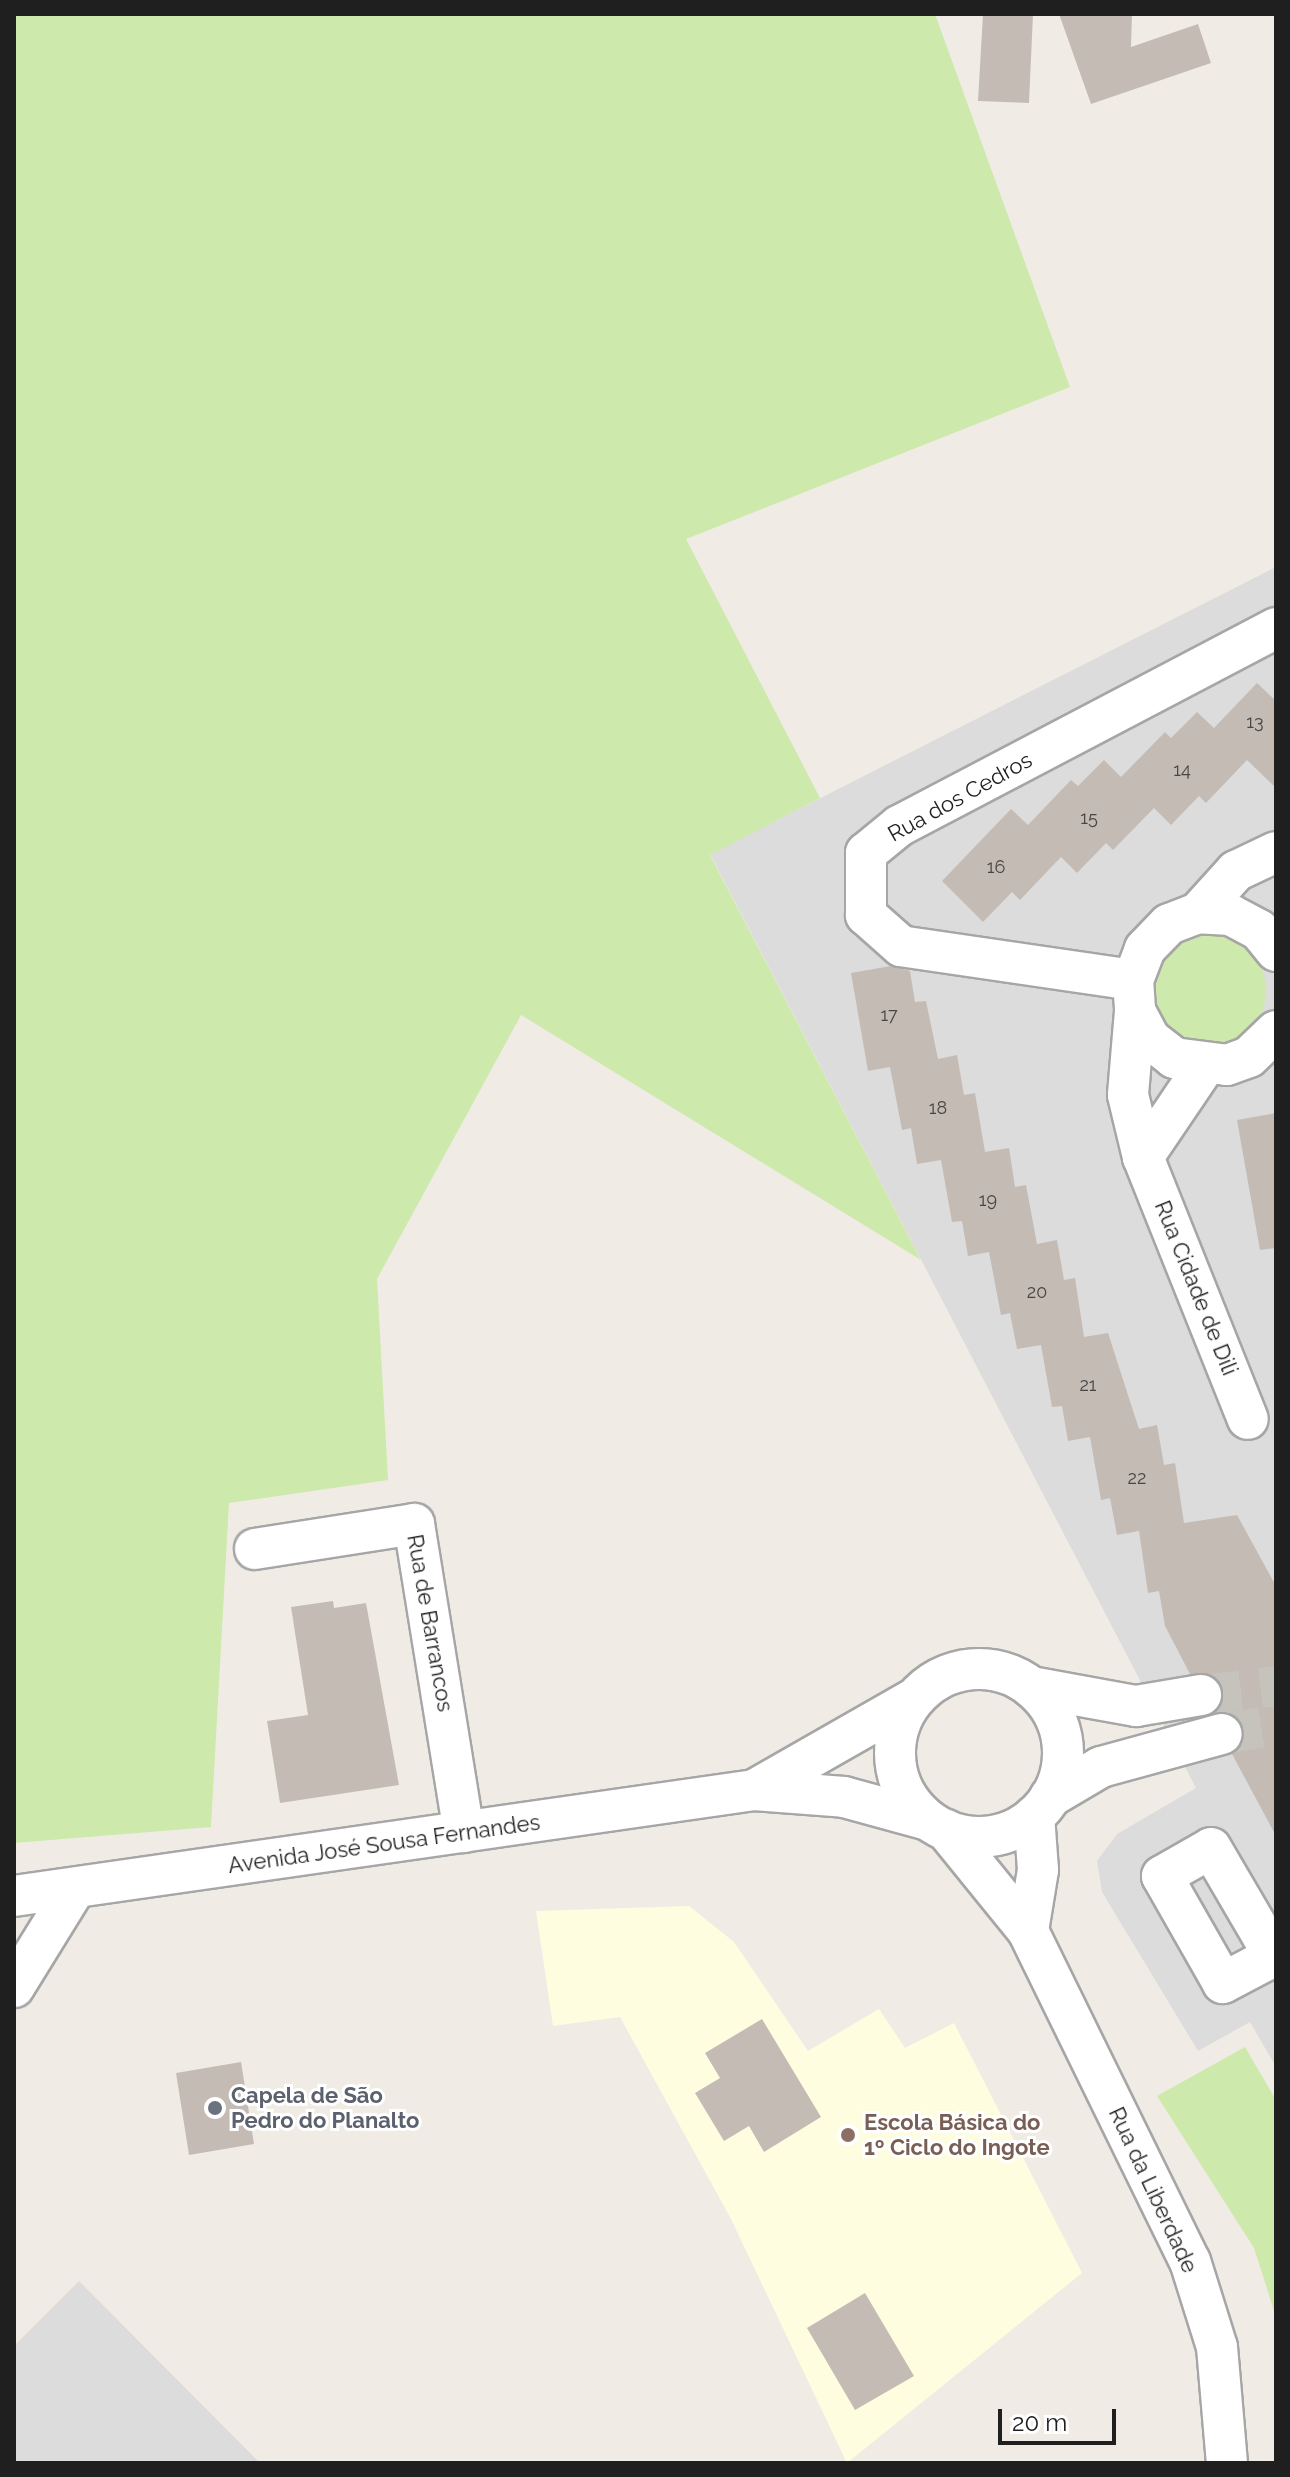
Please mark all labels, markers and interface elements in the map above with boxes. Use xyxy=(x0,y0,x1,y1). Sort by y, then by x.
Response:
house number: 13 xyxy=(1246,711,1264,733)
street label: Rua dos Cedros xyxy=(883,747,1037,847)
house number: 14 xyxy=(1173,759,1191,781)
house number: 15 xyxy=(1080,807,1098,829)
house number: 16 xyxy=(987,856,1005,878)
house number: 17 xyxy=(880,1004,898,1026)
house number: 18 xyxy=(929,1097,947,1119)
house number: 19 xyxy=(979,1189,997,1211)
street label: Rua Cidade de Dili xyxy=(1149,1197,1243,1379)
house number: 20 xyxy=(1027,1281,1047,1303)
house number: 21 xyxy=(1079,1374,1097,1396)
house number: 22 xyxy=(1128,1467,1146,1489)
street label: Rua de Barrancos xyxy=(401,1532,459,1714)
street label: Avenida José Sousa Fernandes xyxy=(226,1809,542,1879)
place label: Capela de São Pedro do Planalto xyxy=(231,2082,419,2134)
marker: Capela de São Pedro do Planalto xyxy=(206,2099,224,2117)
street label: Rua da Liberdade xyxy=(1103,2103,1203,2277)
place label: Escola Básica do 1º Ciclo do Ingote xyxy=(864,2109,1050,2160)
marker: Escola Básica do 1º Ciclo do Ingote xyxy=(839,2126,857,2144)
scale bar xyxy=(1002,2393,1120,2443)
text: 20 m xyxy=(1012,2408,1067,2437)

